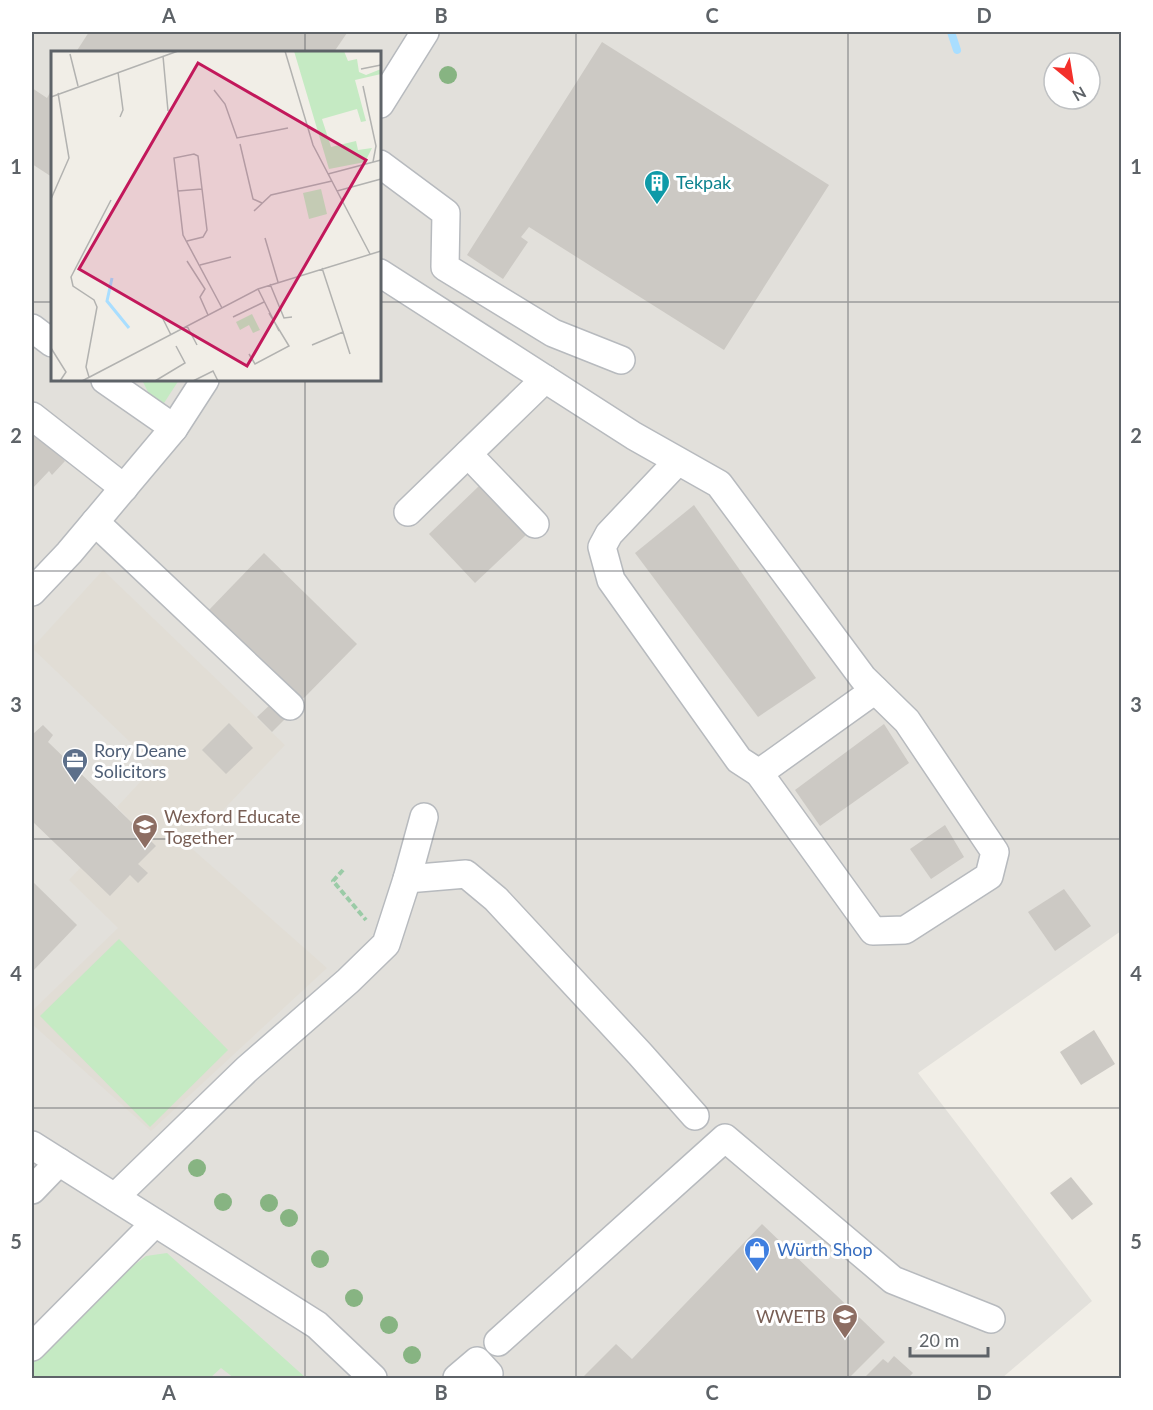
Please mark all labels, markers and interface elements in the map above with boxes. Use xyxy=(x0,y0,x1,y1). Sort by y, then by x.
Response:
text: A xyxy=(161,3,176,27)
text: B xyxy=(434,3,448,27)
text: C xyxy=(705,3,719,27)
text: D xyxy=(976,3,992,27)
inset map xyxy=(51,51,381,381)
north arrow xyxy=(1042,51,1102,111)
text: N xyxy=(1070,83,1090,106)
text: 1 xyxy=(10,154,22,178)
text: 1 xyxy=(1130,154,1142,178)
building icon: Tekpak xyxy=(642,168,672,206)
place label: Tekpak xyxy=(676,171,732,193)
text: 2 xyxy=(10,423,22,447)
text: 2 xyxy=(1130,423,1142,447)
text: 3 xyxy=(10,692,22,716)
text: 3 xyxy=(1130,692,1142,716)
place label: Rory Deane Solicitors xyxy=(94,739,186,782)
office icon: Rory Deane Solicitors xyxy=(60,746,90,784)
place label: Wexford Educate Together xyxy=(164,805,301,848)
school or university icon: Wexford Educate Together xyxy=(130,812,160,850)
text: 4 xyxy=(10,961,22,985)
text: 4 xyxy=(1130,961,1142,985)
text: 5 xyxy=(10,1229,22,1253)
text: 5 xyxy=(1130,1229,1142,1253)
shop icon: Würth Shop xyxy=(742,1235,772,1273)
place label: Würth Shop xyxy=(777,1238,873,1260)
school or university icon: WWETB xyxy=(830,1302,860,1340)
place label: WWETB xyxy=(756,1305,826,1327)
scale bar xyxy=(910,1320,988,1358)
text: 20 m xyxy=(919,1329,959,1351)
text: A xyxy=(161,1380,176,1404)
text: B xyxy=(434,1380,448,1404)
text: C xyxy=(705,1380,719,1404)
text: D xyxy=(976,1380,992,1404)

